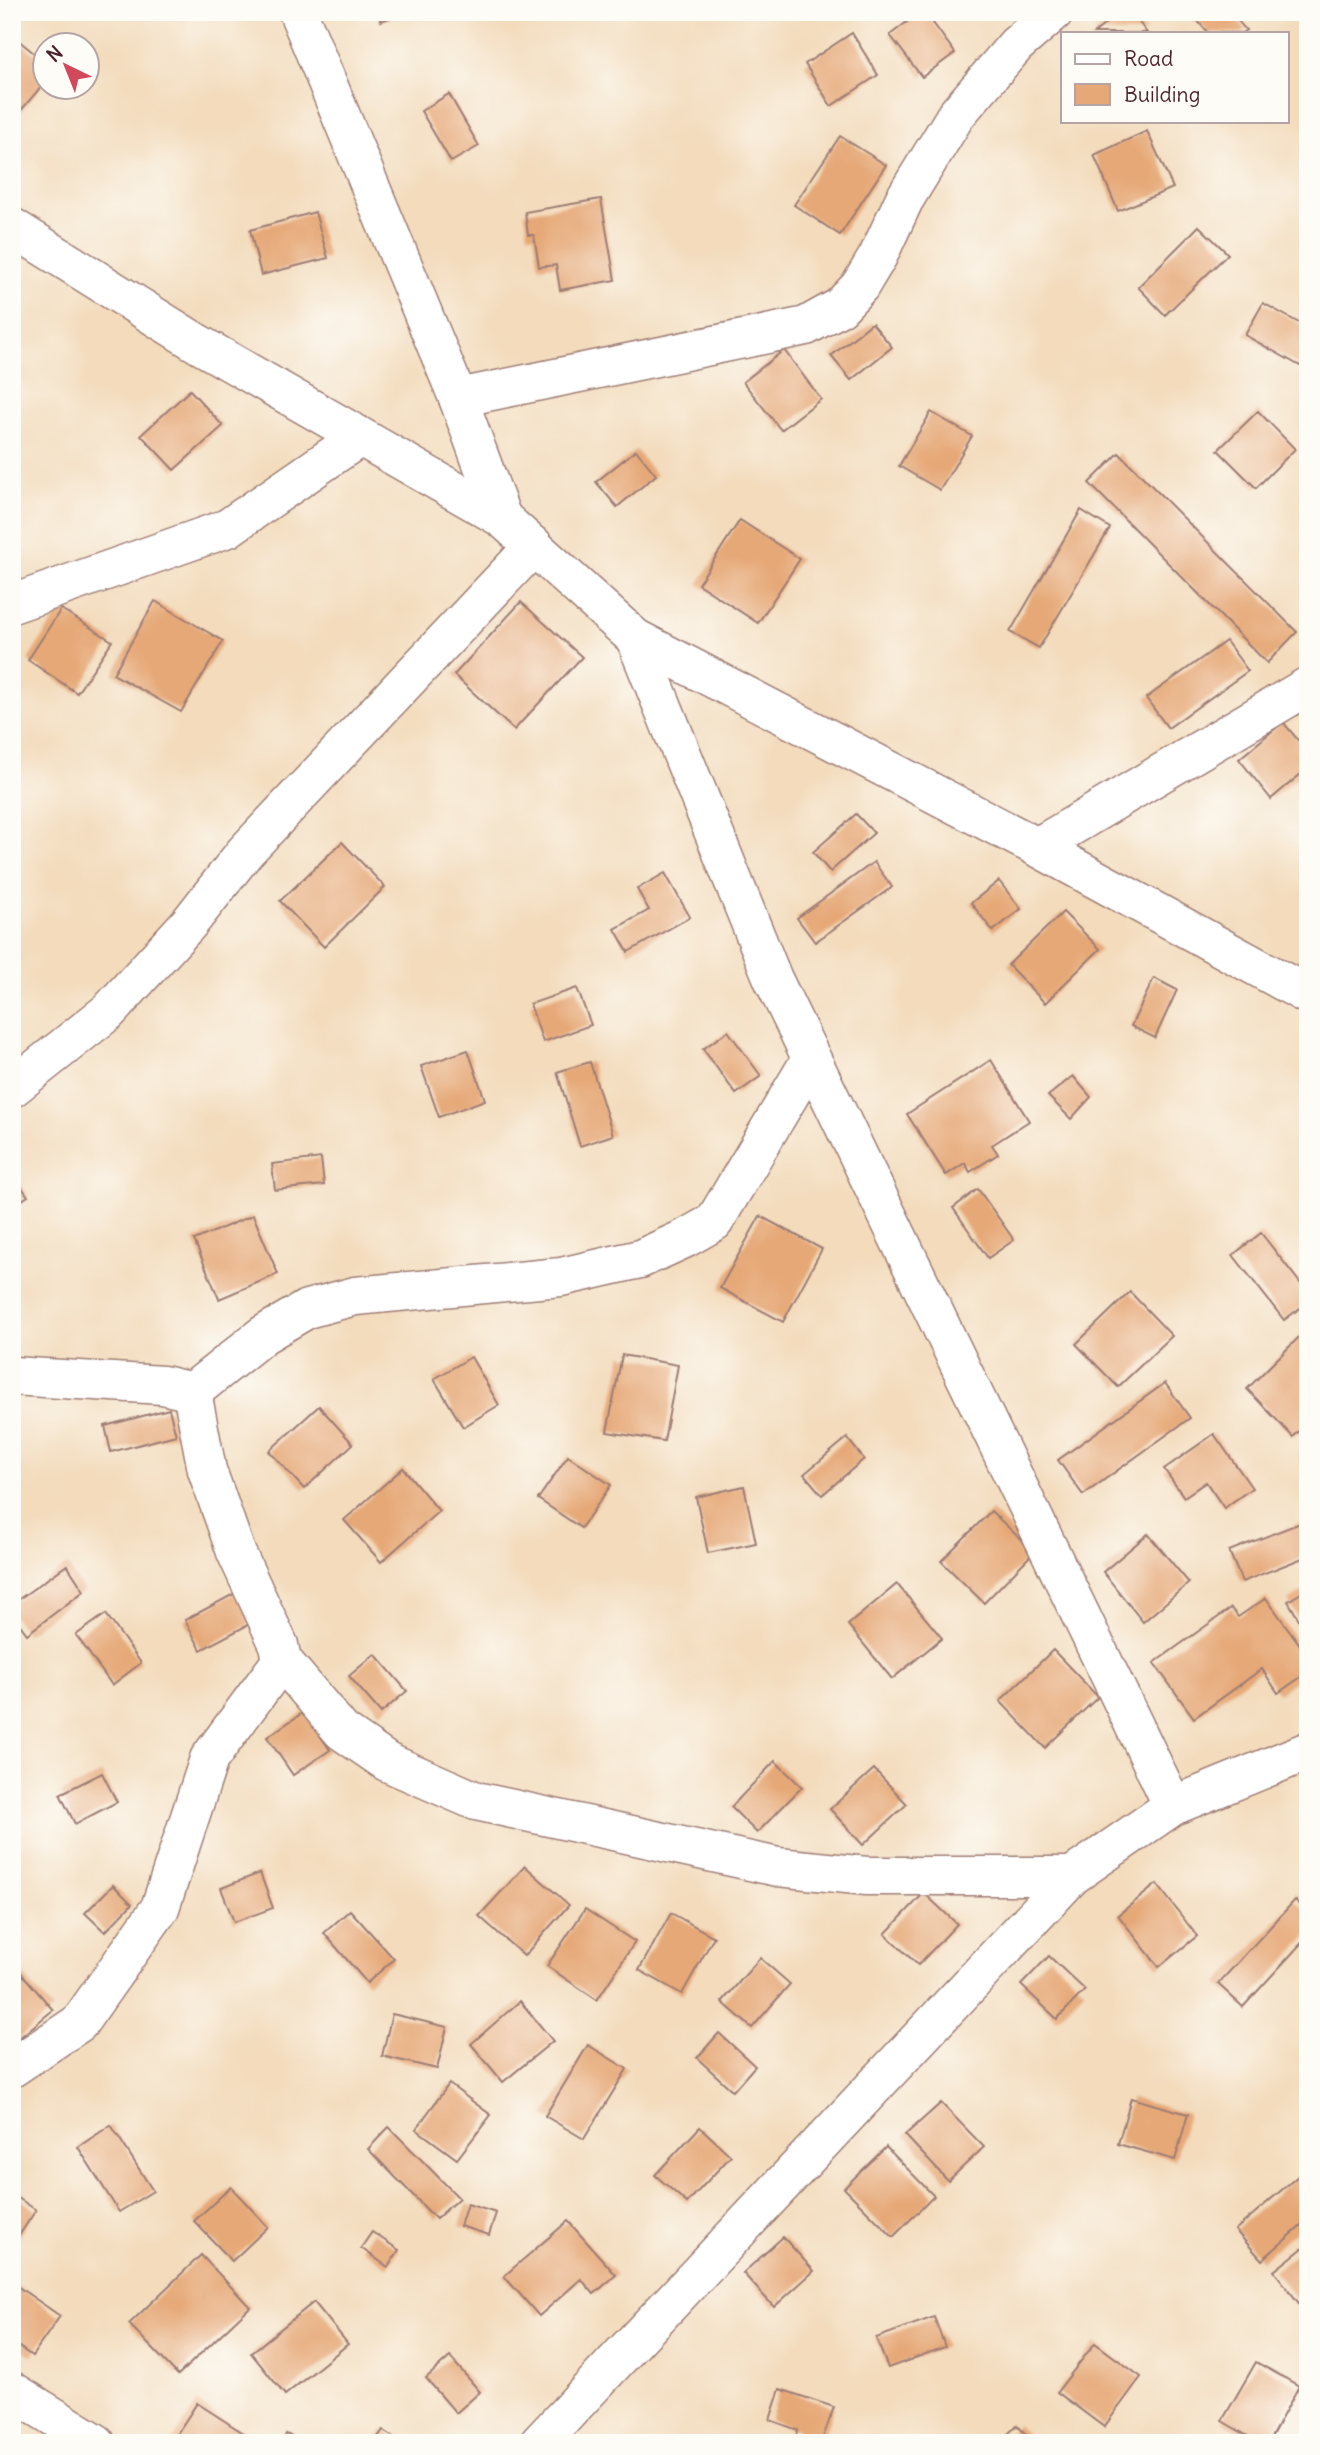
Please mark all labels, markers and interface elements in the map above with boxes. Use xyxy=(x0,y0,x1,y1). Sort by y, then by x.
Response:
north arrow xyxy=(32,32,102,102)
legend xyxy=(1061,32,1288,122)
text: N xyxy=(41,40,67,67)
text: Road xyxy=(1124,45,1173,72)
text: Building xyxy=(1124,81,1200,108)

